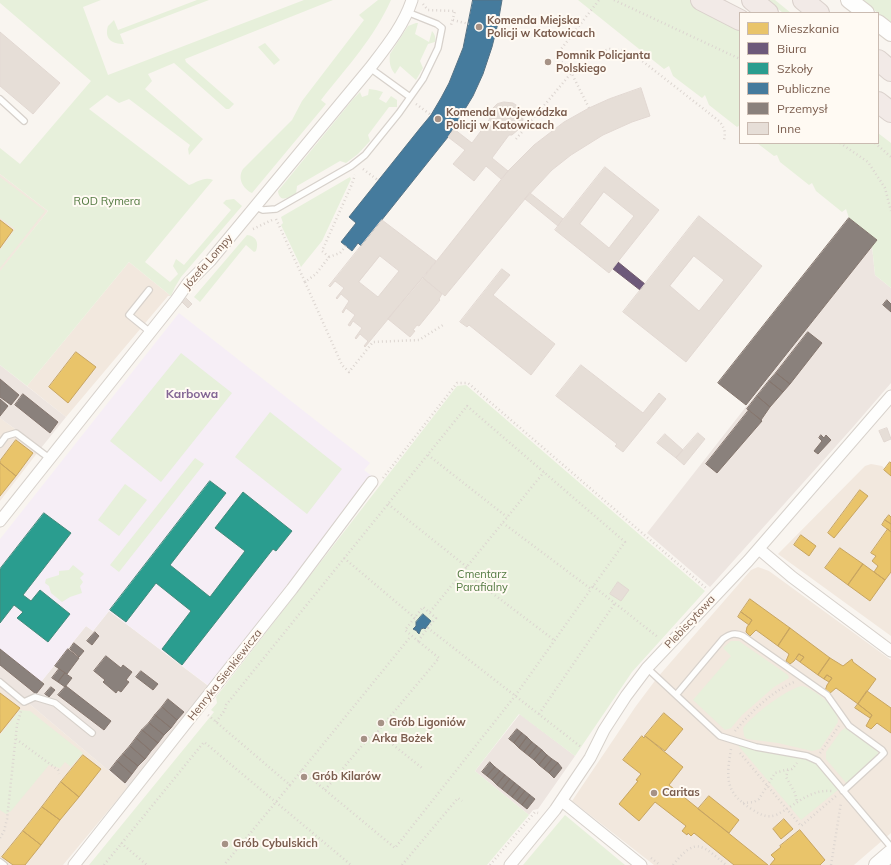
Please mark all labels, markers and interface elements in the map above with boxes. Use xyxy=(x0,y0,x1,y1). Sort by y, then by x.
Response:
legend xyxy=(739,12,879,144)
place label: Komenda Miejska Policji w Katowicach xyxy=(487,14,595,40)
text: Mieszkania xyxy=(777,21,839,36)
marker: Komenda Miejska Policji w Katowicach xyxy=(474,22,484,32)
text: Biura xyxy=(777,41,806,56)
place label: Pomnik Policjanta Polskiego xyxy=(556,49,650,75)
marker: Pomnik Policjanta Polskiego xyxy=(543,57,553,67)
text: Szkoły xyxy=(777,61,813,76)
text: Publiczne xyxy=(777,81,830,96)
text: Przemysł xyxy=(777,101,827,116)
place label: Komenda Wojewódzka Policji w Katowicach xyxy=(446,106,567,132)
marker: Komenda Wojewódzka Policji w Katowicach xyxy=(433,114,443,124)
text: Inne xyxy=(777,121,801,136)
park label: ROD Rymera xyxy=(74,195,140,209)
street label: Józefa Lompy xyxy=(180,232,236,292)
district label: Karbowa xyxy=(166,387,218,401)
park label: Cmentarz Parafialny xyxy=(456,568,508,594)
street label: Plebiscytowa xyxy=(662,593,718,651)
street label: Henryka Sienkiewicza xyxy=(185,627,265,723)
place label: Grób Ligoniów xyxy=(389,716,466,730)
marker: Grób Ligoniów xyxy=(376,718,386,728)
place label: Arka Bożek xyxy=(372,732,432,746)
marker: Arka Bożek xyxy=(359,734,369,744)
place label: Grób Kilarów xyxy=(312,770,381,784)
marker: Grób Kilarów xyxy=(299,772,309,782)
place label: Caritas xyxy=(662,786,700,800)
marker: Caritas xyxy=(649,788,659,798)
place label: Grób Cybulskich xyxy=(233,837,318,851)
marker: Grób Cybulskich xyxy=(220,839,230,849)

